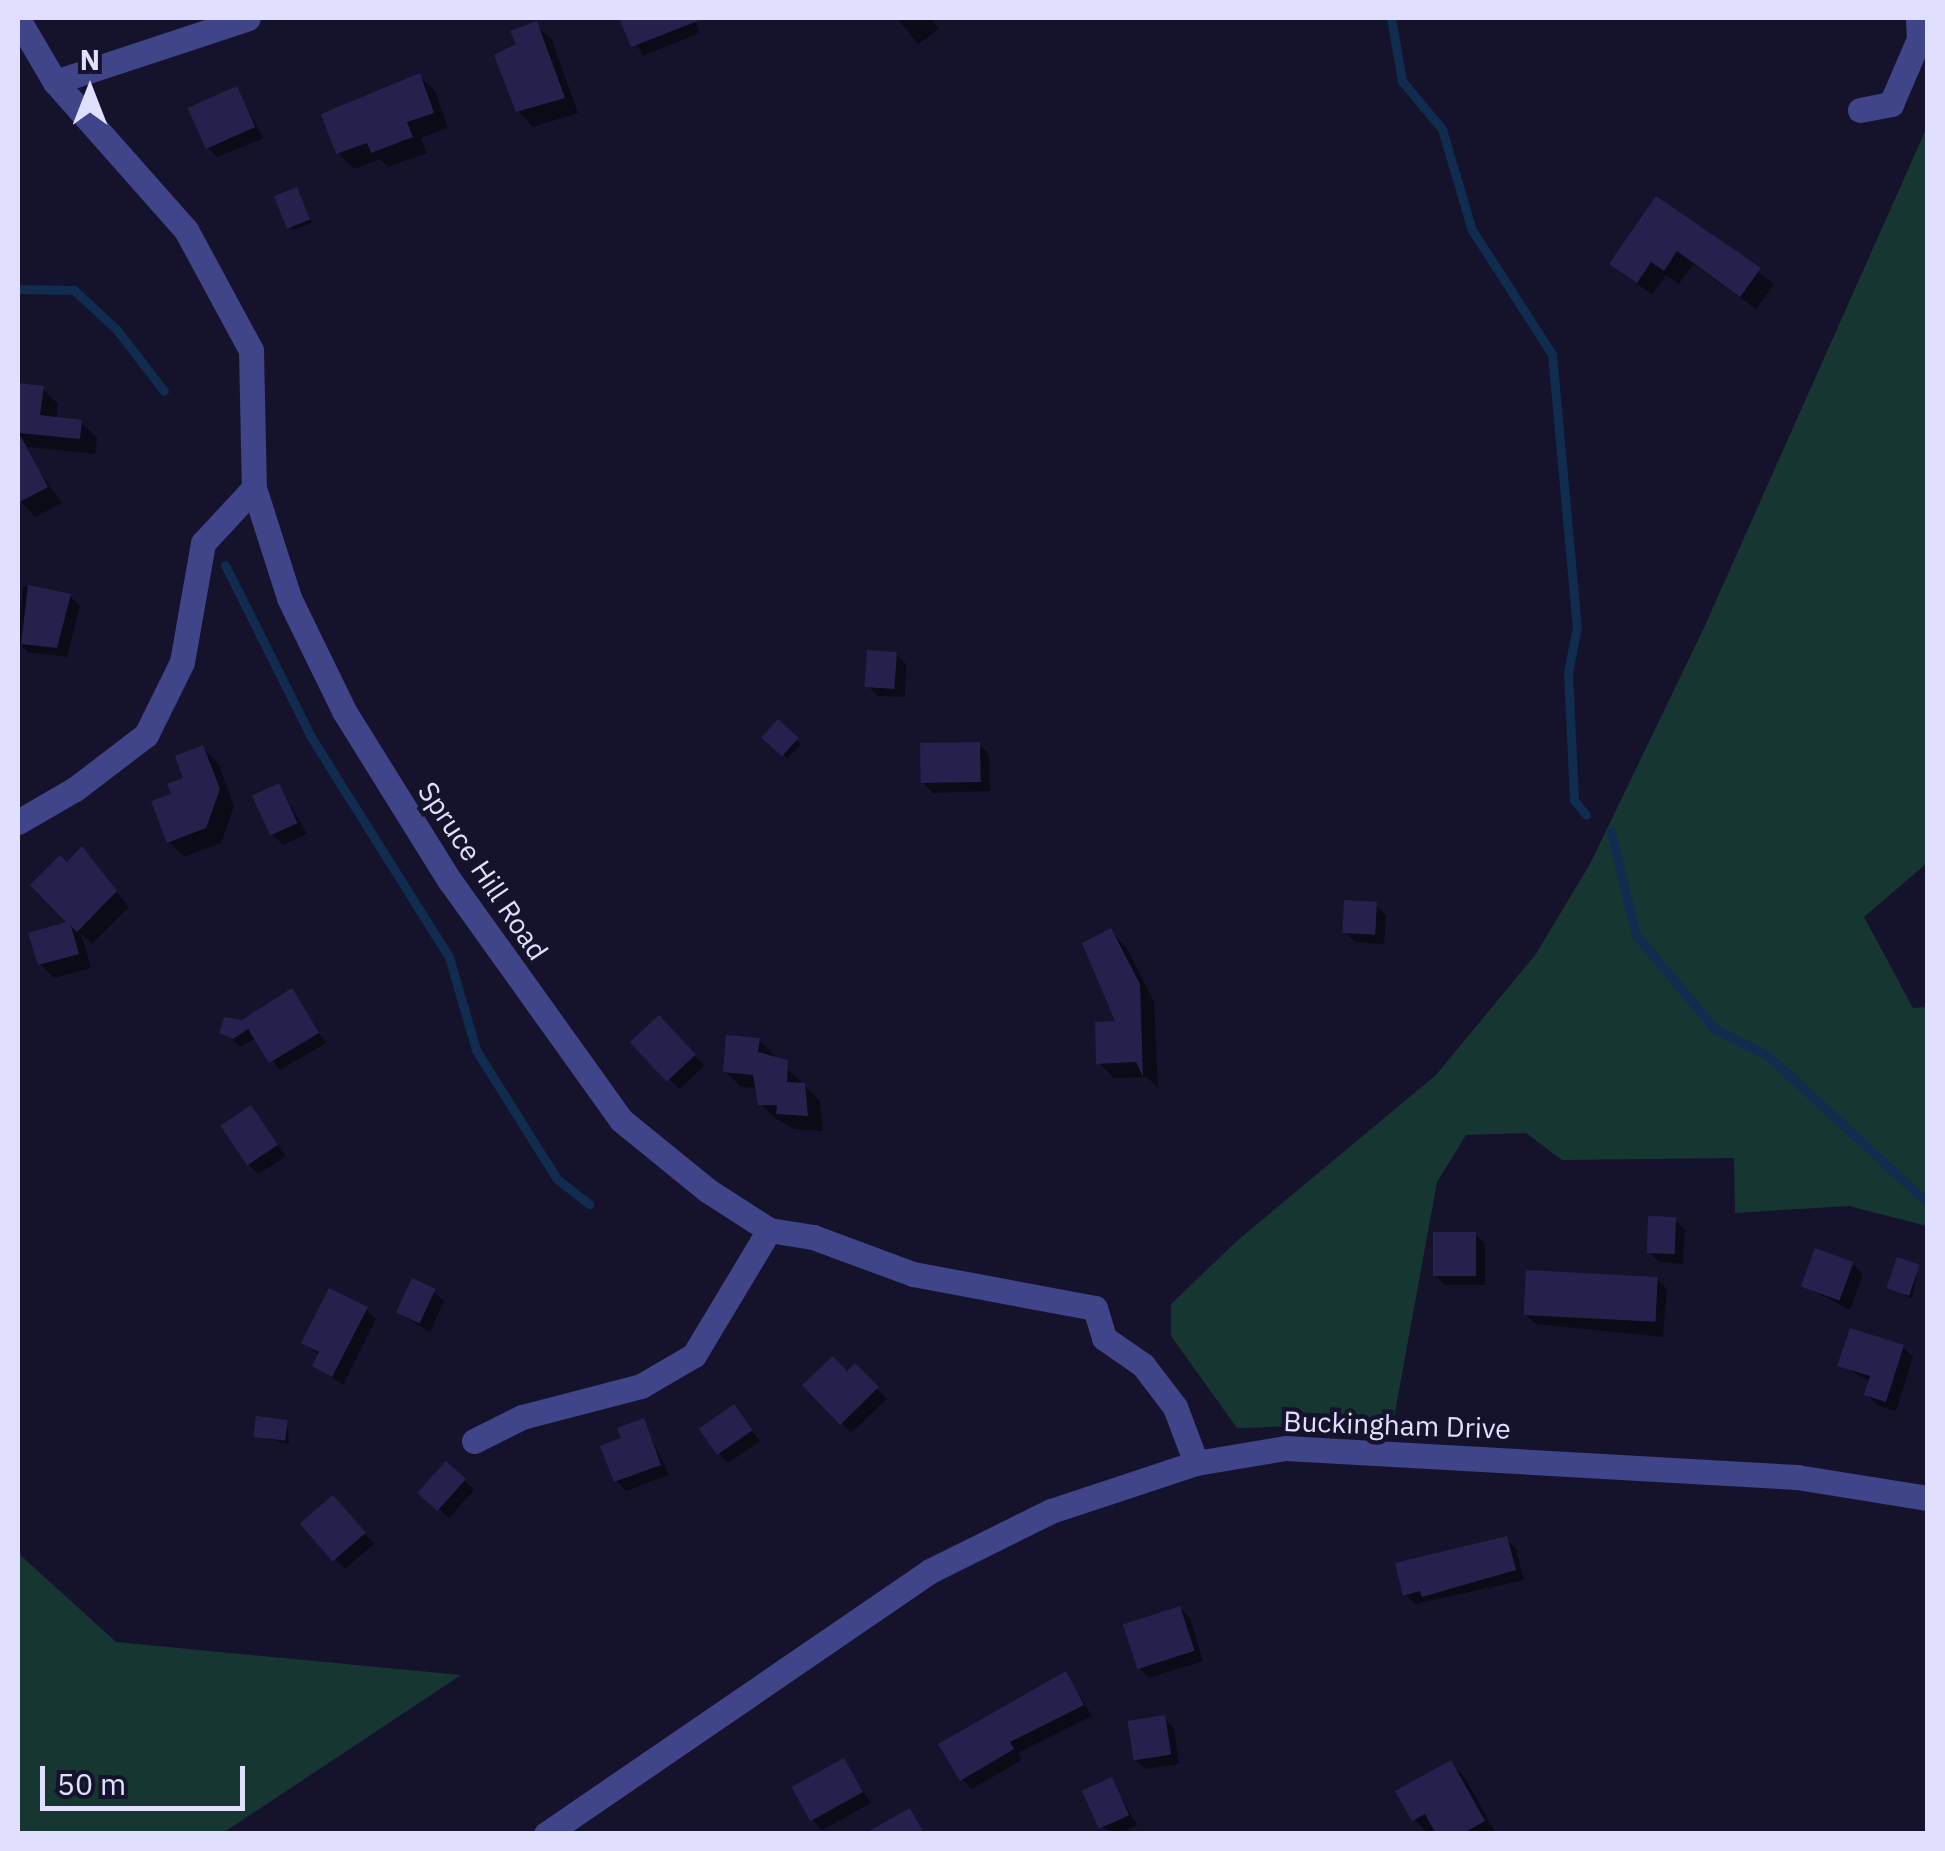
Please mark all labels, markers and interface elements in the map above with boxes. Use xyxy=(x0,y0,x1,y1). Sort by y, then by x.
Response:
north arrow xyxy=(40,40,140,140)
text: N xyxy=(80,41,100,78)
street label: Spruce Hill Road xyxy=(411,776,555,966)
street label: Buckingham Drive xyxy=(1283,1404,1511,1446)
scale bar xyxy=(45,1746,250,1808)
text: 50 m xyxy=(57,1764,126,1803)

